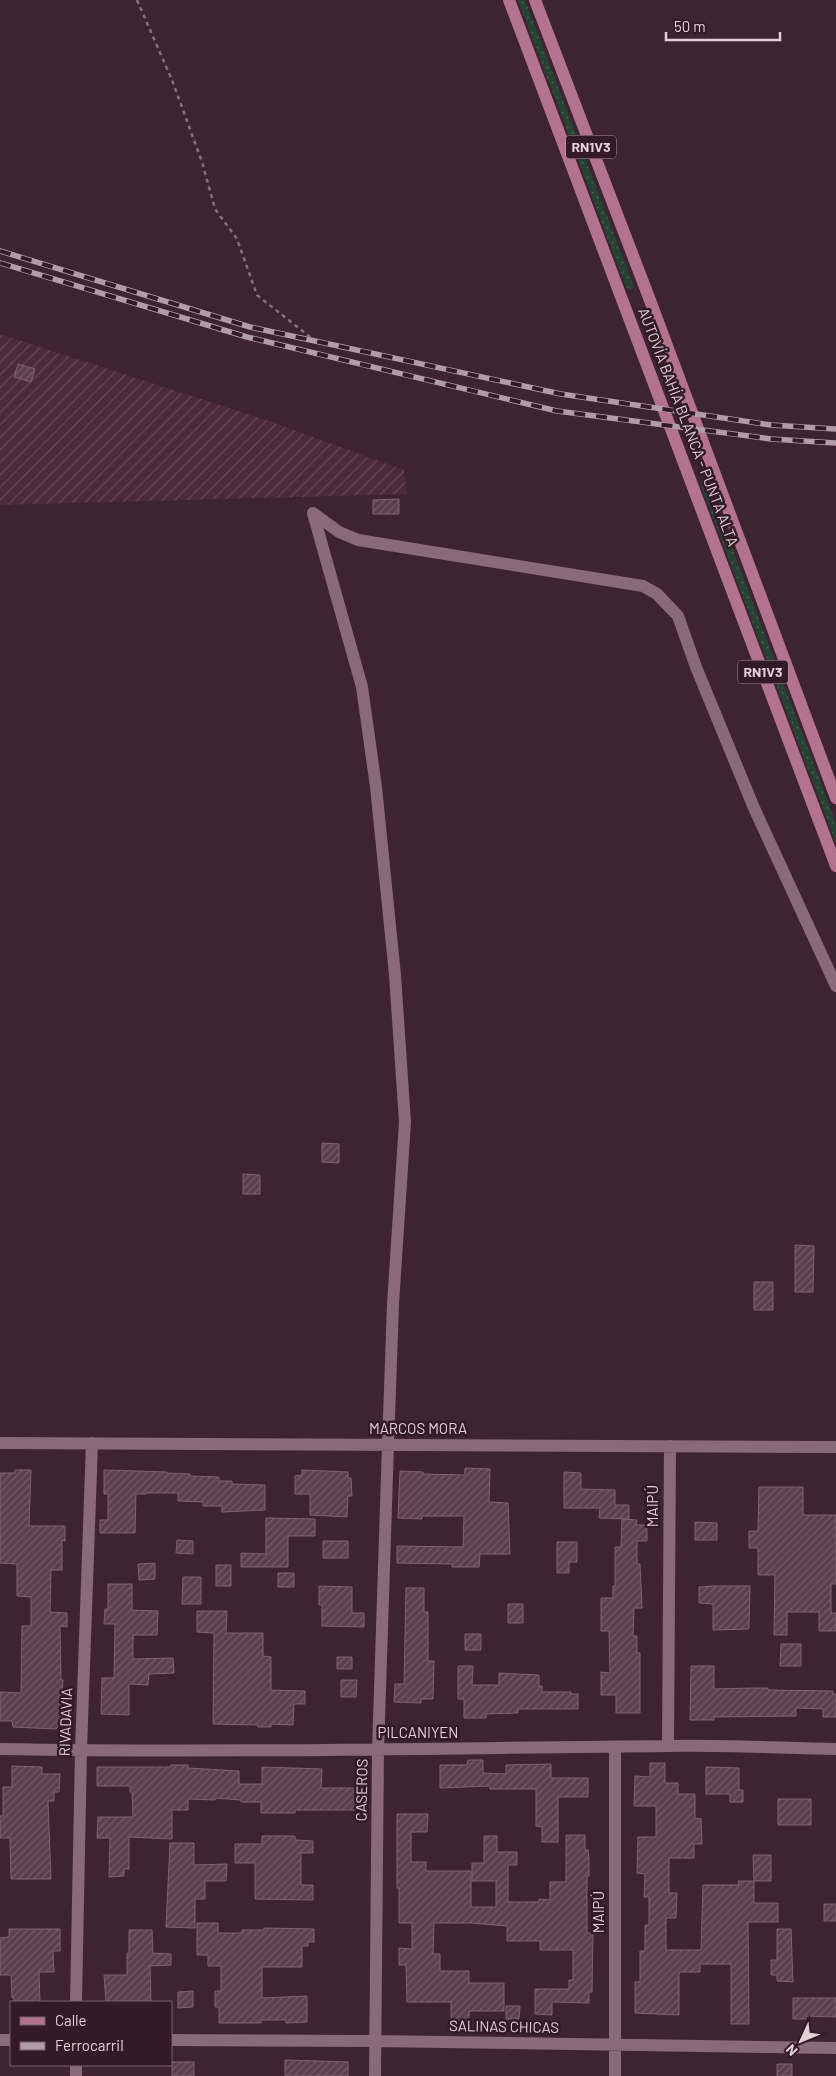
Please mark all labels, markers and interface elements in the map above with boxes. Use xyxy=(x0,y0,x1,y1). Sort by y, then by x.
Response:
scale bar xyxy=(666,10,780,42)
text: 50 m xyxy=(674,17,706,35)
road number: RN1V3 xyxy=(566,136,616,158)
street label: AUTOVÍA BAHÍA BLANCA - PUNTA ALTA xyxy=(635,305,743,548)
road number: RN1V3 xyxy=(738,660,788,684)
street label: MARCOS MORA xyxy=(369,1419,467,1437)
street label: MAIPÚ xyxy=(643,1485,661,1527)
street label: RIVADAVIA xyxy=(55,1687,75,1757)
street label: PILCANIYEN xyxy=(378,1723,458,1741)
street label: CASEROS xyxy=(351,1758,371,1822)
street label: MAIPÚ xyxy=(589,1891,607,1933)
legend xyxy=(10,2001,172,2066)
text: Calle xyxy=(55,2011,87,2029)
street label: SALINAS CHICAS xyxy=(449,2016,559,2036)
north arrow xyxy=(776,2016,826,2066)
text: Ferrocarril xyxy=(55,2036,124,2054)
text: N xyxy=(782,2041,801,2060)

